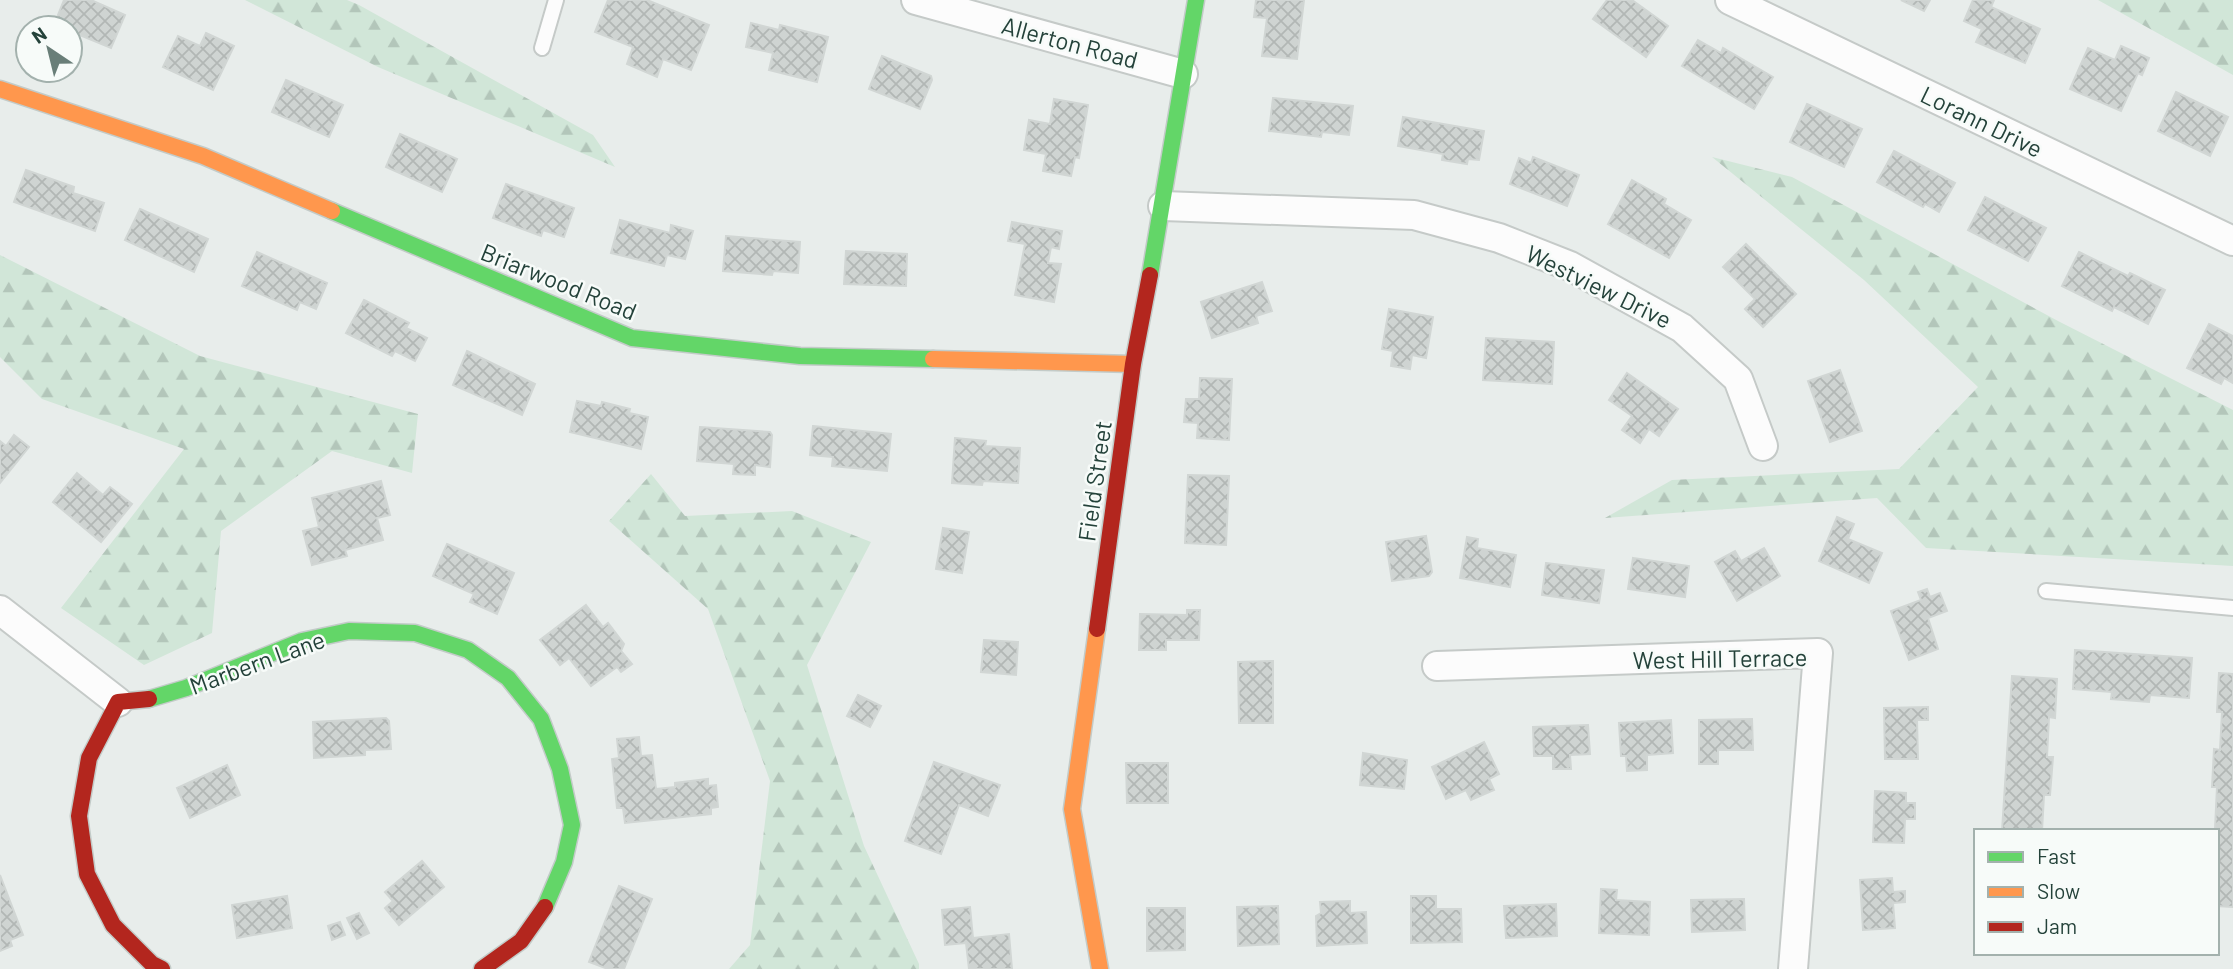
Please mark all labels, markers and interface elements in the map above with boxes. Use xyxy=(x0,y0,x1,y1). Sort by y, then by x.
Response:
street label: Allerton Road xyxy=(999,10,1141,74)
north arrow xyxy=(14,14,84,84)
text: N xyxy=(27,22,51,48)
street label: Lorann Drive xyxy=(1916,79,2048,163)
street label: Briarwood Road xyxy=(477,237,641,325)
street label: Westview Drive xyxy=(1521,238,1677,334)
street label: Field Street xyxy=(1071,419,1117,543)
street label: Marbern Lane xyxy=(185,624,329,700)
street label: West Hill Terrace xyxy=(1632,642,1808,674)
legend xyxy=(1974,829,2219,955)
text: Fast xyxy=(2037,843,2077,868)
text: Slow xyxy=(2037,878,2080,903)
text: Jam xyxy=(2037,913,2077,938)

